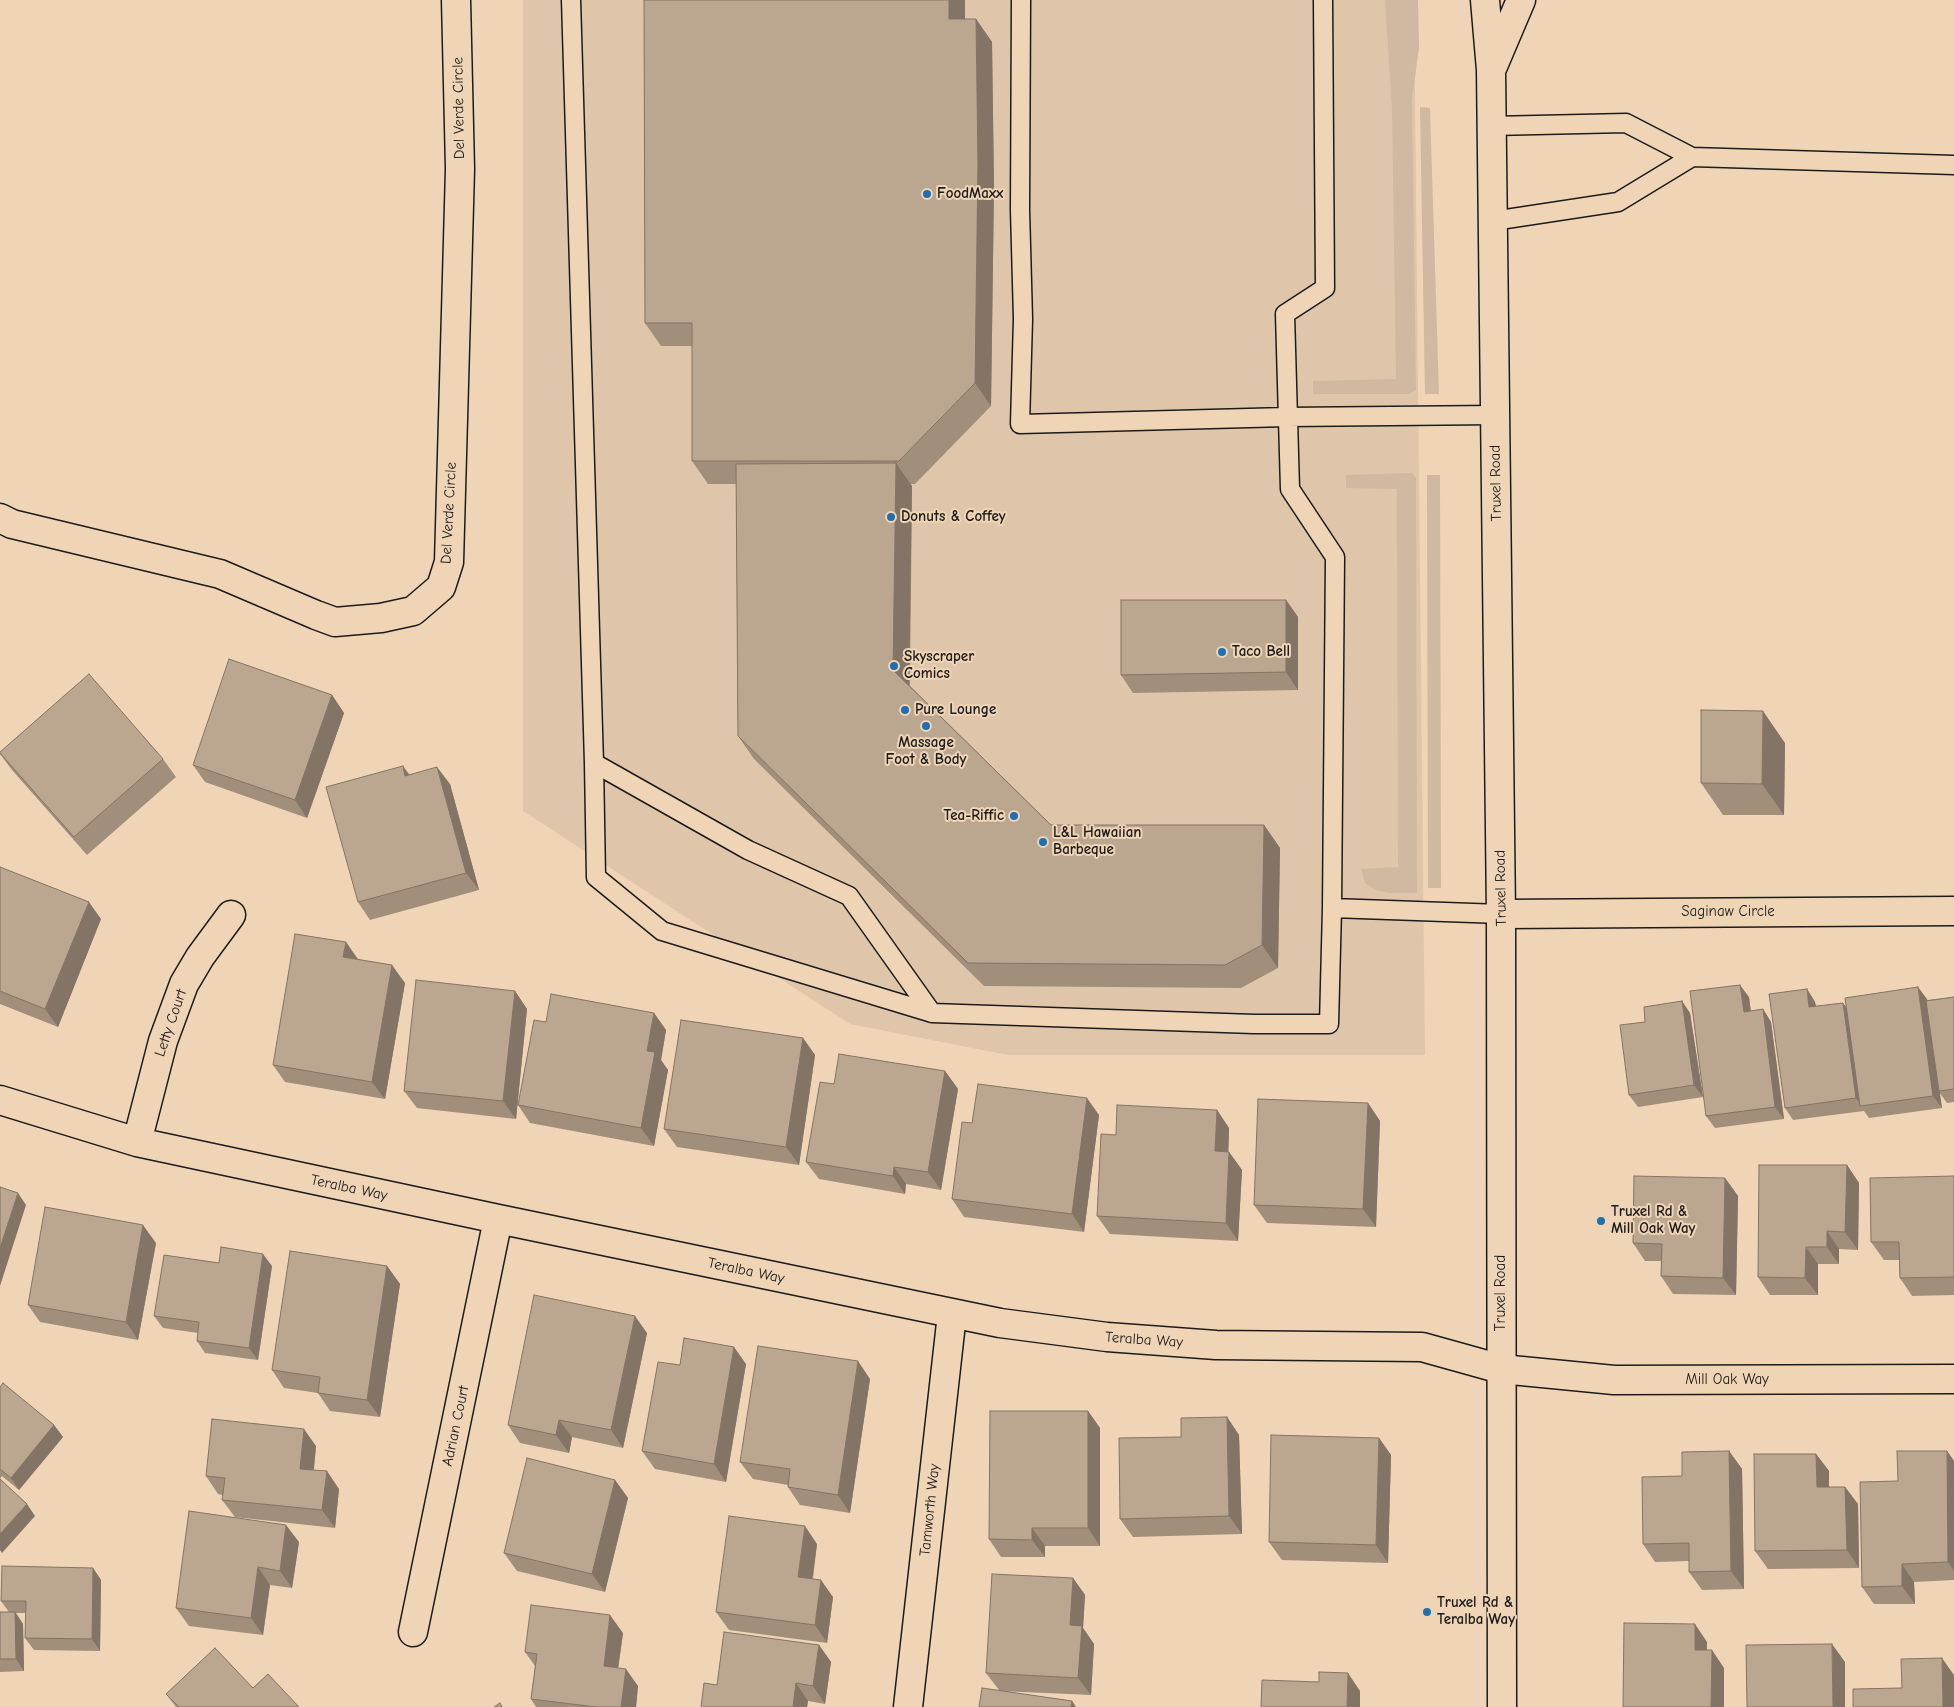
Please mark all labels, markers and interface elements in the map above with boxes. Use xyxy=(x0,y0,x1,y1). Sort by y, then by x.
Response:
street label: Del Verde Circle xyxy=(449,57,469,159)
place label: FoodMaxx xyxy=(937,185,1003,203)
marker: FoodMaxx xyxy=(921,188,933,200)
street label: Truxel Road xyxy=(1486,445,1506,521)
street label: Del Verde Circle xyxy=(437,462,461,564)
place label: Donuts & Coffey xyxy=(901,508,1006,526)
marker: Donuts & Coffey xyxy=(885,511,897,523)
place label: Taco Bell xyxy=(1232,643,1290,661)
marker: Taco Bell xyxy=(1216,646,1228,658)
place label: Skyscraper Comics xyxy=(904,648,974,683)
marker: Skyscraper Comics xyxy=(888,660,900,672)
place label: Pure Lounge xyxy=(915,701,996,719)
marker: Pure Lounge xyxy=(899,704,911,716)
marker: Massage Foot & Body xyxy=(920,720,932,732)
place label: Massage Foot & Body xyxy=(886,734,966,769)
place label: Tea-Riffic xyxy=(944,807,1004,825)
marker: Tea-Riffic xyxy=(1008,810,1020,822)
place label: L&L Hawaiian Barbeque xyxy=(1053,824,1141,859)
marker: L&L Hawaiian Barbeque xyxy=(1037,836,1049,848)
street label: Truxel Road xyxy=(1491,850,1511,926)
street label: Saginaw Circle xyxy=(1681,903,1775,921)
street label: Letty Court xyxy=(151,987,191,1059)
street label: Teralba Way xyxy=(309,1171,389,1205)
place label: Truxel Rd & Mill Oak Way xyxy=(1611,1203,1695,1238)
marker: Truxel Rd & Mill Oak Way xyxy=(1595,1215,1607,1227)
street label: Teralba Way xyxy=(706,1254,786,1288)
street label: Truxel Road xyxy=(1492,1255,1510,1331)
street label: Teralba Way xyxy=(1104,1328,1184,1352)
street label: Mill Oak Way xyxy=(1685,1371,1769,1389)
street label: Adrian Court xyxy=(439,1384,473,1468)
street label: Tamworth Way xyxy=(916,1463,944,1557)
place label: Truxel Rd & Teralba Way xyxy=(1437,1594,1515,1629)
marker: Truxel Rd & Teralba Way xyxy=(1421,1606,1433,1618)

